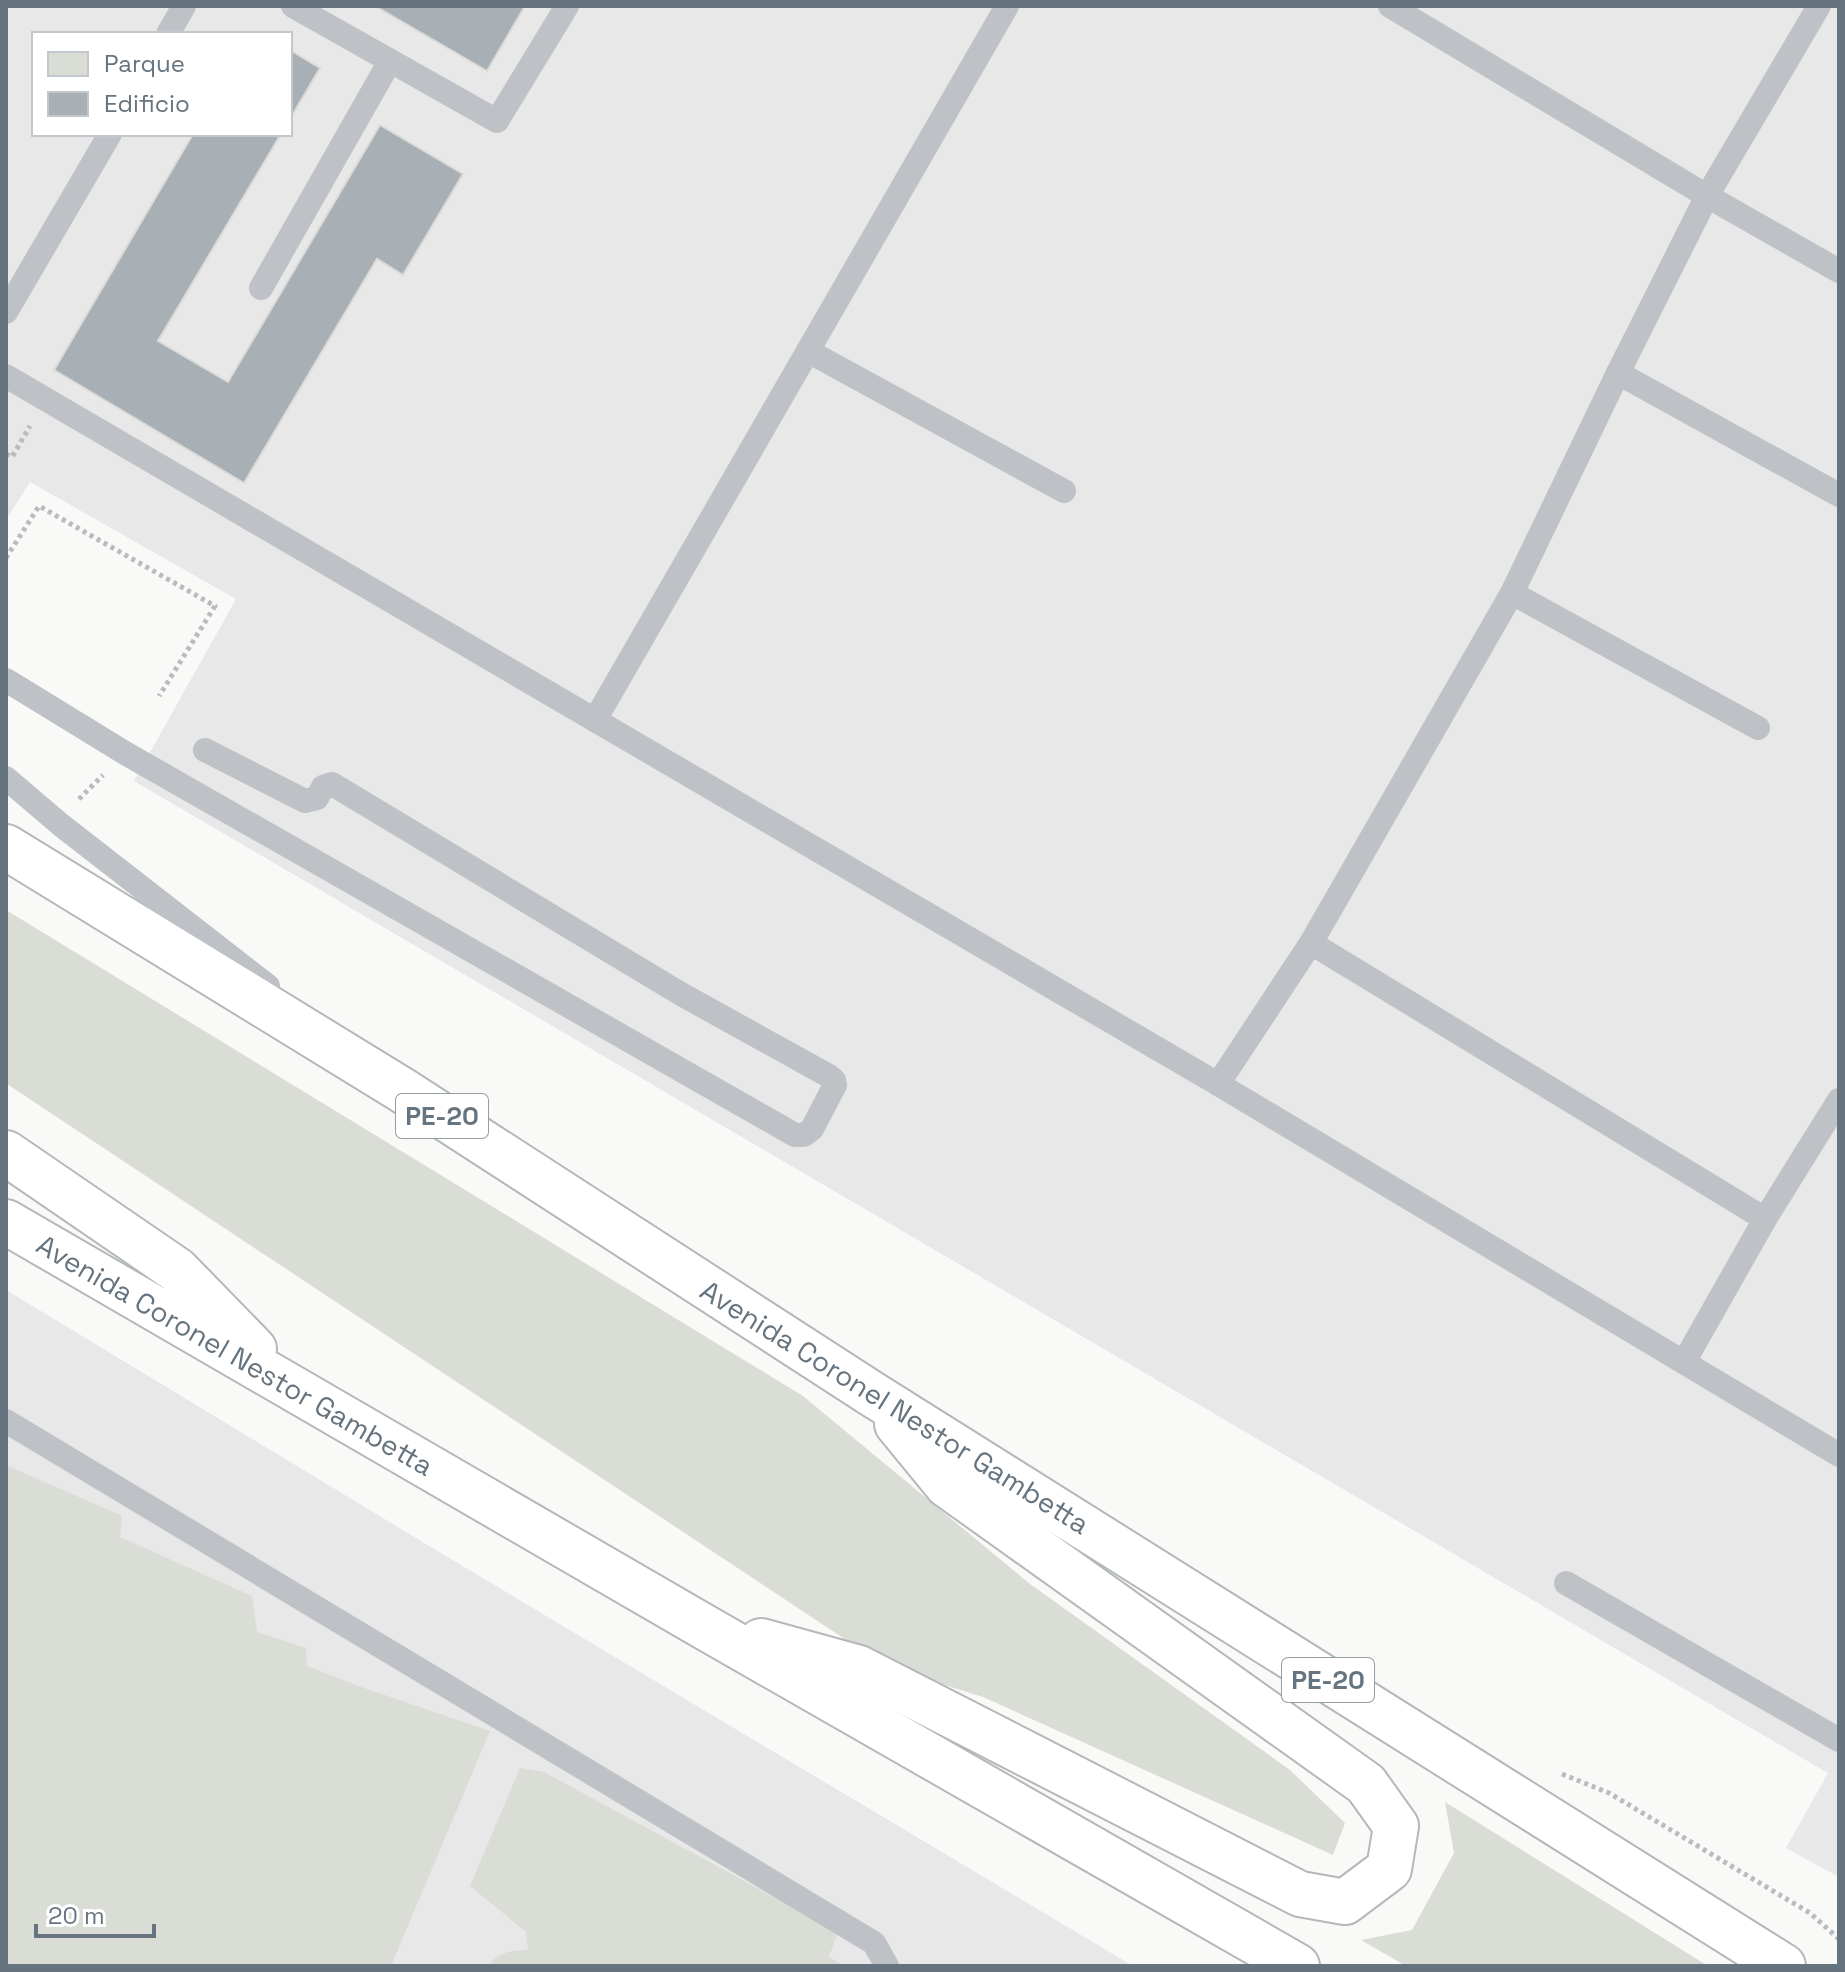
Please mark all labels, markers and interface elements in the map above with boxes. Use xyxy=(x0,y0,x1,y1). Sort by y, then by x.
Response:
legend xyxy=(32,32,292,136)
text: Parque xyxy=(104,48,185,79)
text: Edificio xyxy=(104,88,190,119)
road number: PE-20 xyxy=(396,1094,488,1138)
street label: Avenida Coronel Nestor Gambetta xyxy=(30,1226,440,1484)
street label: Avenida Coronel Nestor Gambetta xyxy=(694,1272,1096,1542)
road number: PE-20 xyxy=(1282,1658,1374,1702)
scale bar xyxy=(36,1888,154,1938)
text: 20 m xyxy=(48,1900,105,1931)

